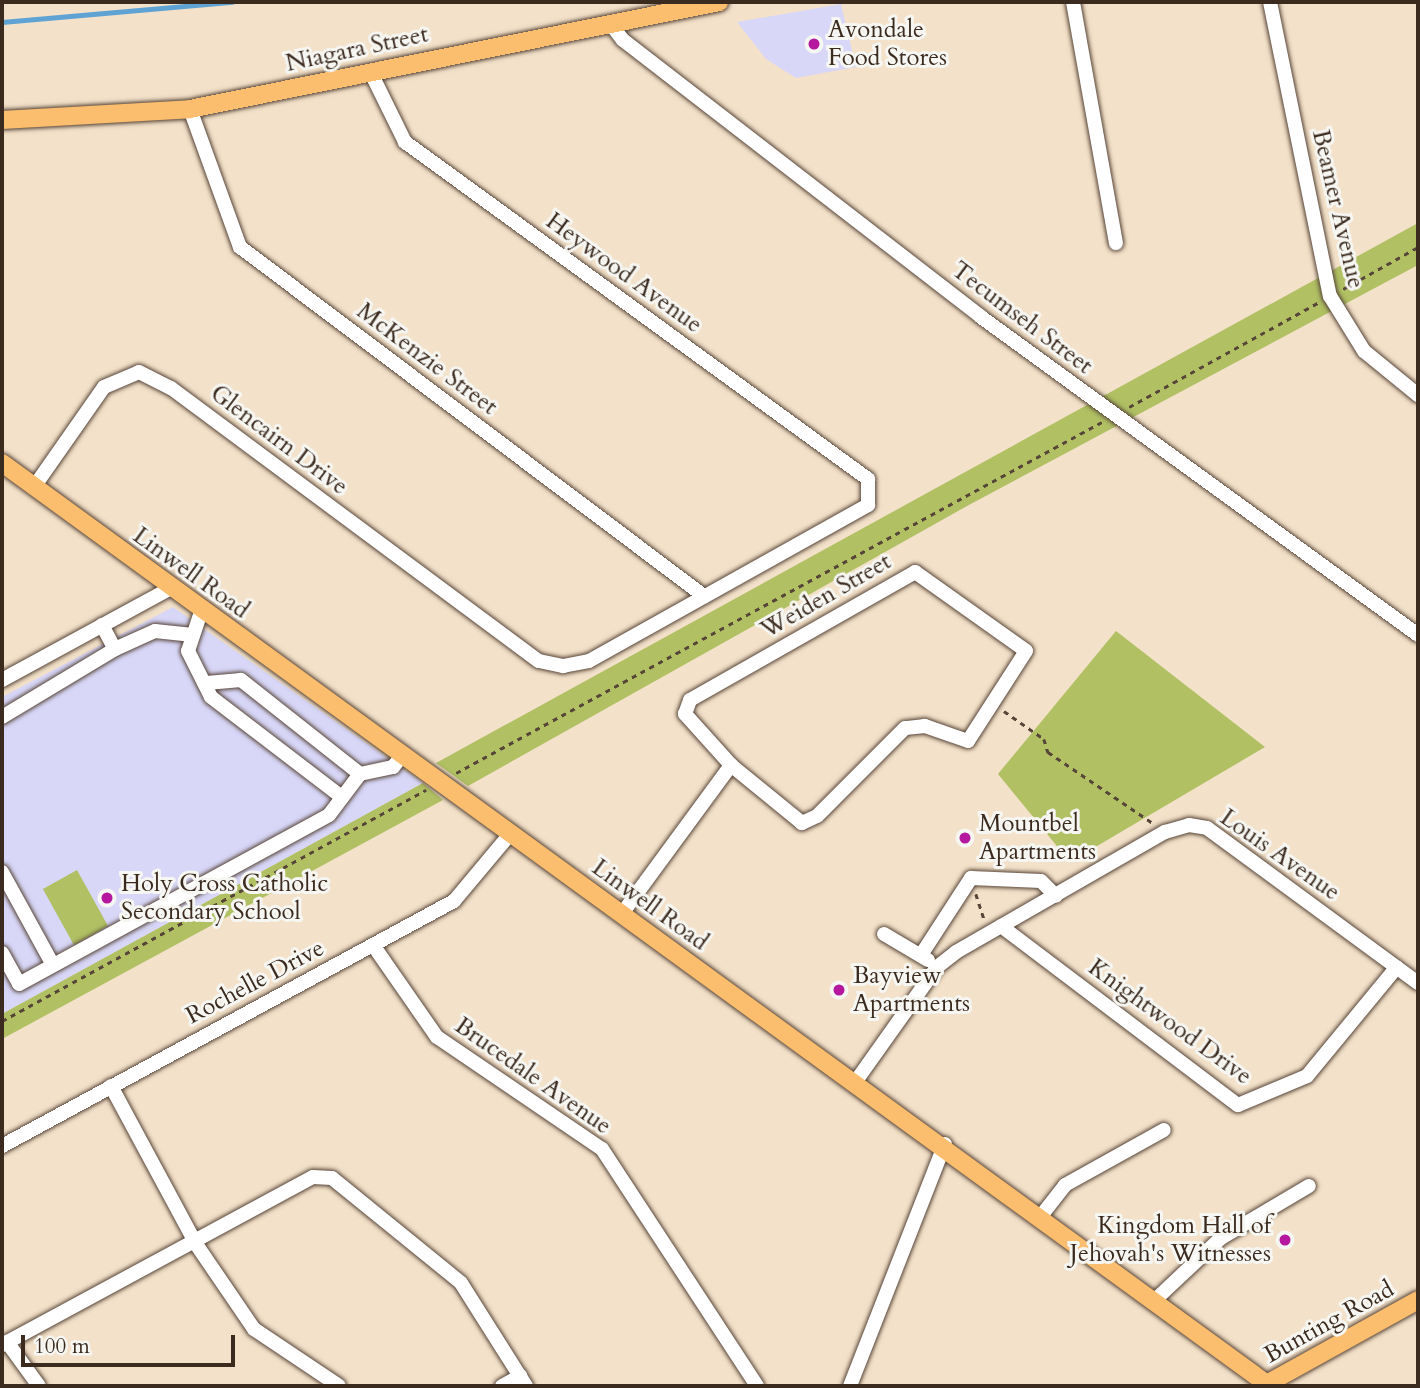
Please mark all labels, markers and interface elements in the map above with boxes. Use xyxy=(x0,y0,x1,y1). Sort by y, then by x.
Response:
place label: Avondale Food Stores xyxy=(828,16,947,72)
street label: Niagara Street xyxy=(283,20,431,78)
marker: Avondale Food Stores xyxy=(806,36,822,52)
street label: Beamer Avenue xyxy=(1306,127,1370,291)
street label: Heywood Avenue xyxy=(540,207,708,339)
street label: Tecumseh Street xyxy=(946,256,1098,380)
street label: McKenzie Street xyxy=(351,297,503,421)
street label: Glencairn Drive xyxy=(205,379,353,501)
street label: Linwell Road xyxy=(127,521,255,625)
street label: Weiden Street xyxy=(756,547,896,645)
street label: Louis Avenue xyxy=(1215,803,1345,907)
place label: Mountbel Apartments xyxy=(979,810,1096,866)
marker: Mountbel Apartments xyxy=(957,830,973,846)
street label: Linwell Road xyxy=(586,853,714,957)
place label: Holy Cross Catholic Secondary School xyxy=(121,870,328,926)
marker: Holy Cross Catholic Secondary School xyxy=(99,890,115,906)
street label: Rochelle Drive xyxy=(181,934,329,1030)
street label: Knightwood Drive xyxy=(1083,953,1257,1091)
place label: Bayview Apartments xyxy=(853,962,970,1018)
marker: Bayview Apartments xyxy=(831,982,847,998)
street label: Brucedale Avenue xyxy=(449,1011,617,1141)
place label: Kingdom Hall of Jehovah's Witnesses xyxy=(1070,1212,1271,1268)
marker: Kingdom Hall of Jehovah's Witnesses xyxy=(1277,1232,1293,1248)
street label: Bunting Road xyxy=(1259,1275,1399,1369)
scale bar xyxy=(24,1322,238,1366)
text: 100 m xyxy=(34,1332,90,1361)

